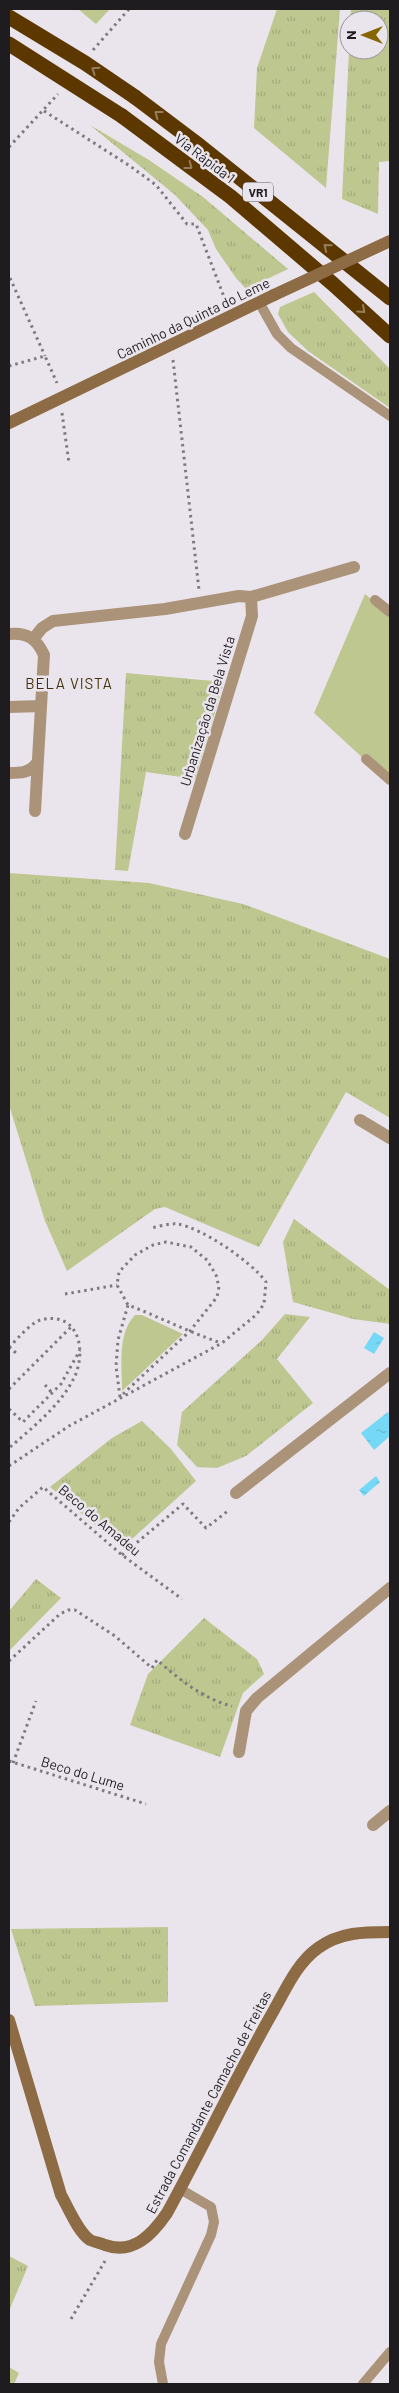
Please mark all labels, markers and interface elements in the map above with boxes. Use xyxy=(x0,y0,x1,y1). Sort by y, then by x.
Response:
north arrow xyxy=(339,10,389,60)
text: N xyxy=(342,30,359,40)
one-way arrow xyxy=(91,67,101,76)
one-way arrow xyxy=(154,111,164,120)
street label: Via Rápida 1 xyxy=(171,130,239,186)
one-way arrow xyxy=(183,160,193,169)
road number: VR1 xyxy=(243,182,273,202)
one-way arrow xyxy=(324,245,333,253)
street label: Caminho da Quinta do Leme xyxy=(114,274,272,362)
one-way arrow xyxy=(356,304,365,313)
street label: Urbanização da Bela Vista xyxy=(176,634,238,788)
district label: BELA VISTA xyxy=(25,674,113,692)
street label: Beco do Amadeu xyxy=(56,1481,144,1559)
street label: Beco do Lume xyxy=(39,1752,127,1794)
street label: Estrada Comandante Camacho de Freitas xyxy=(142,1987,274,2216)

